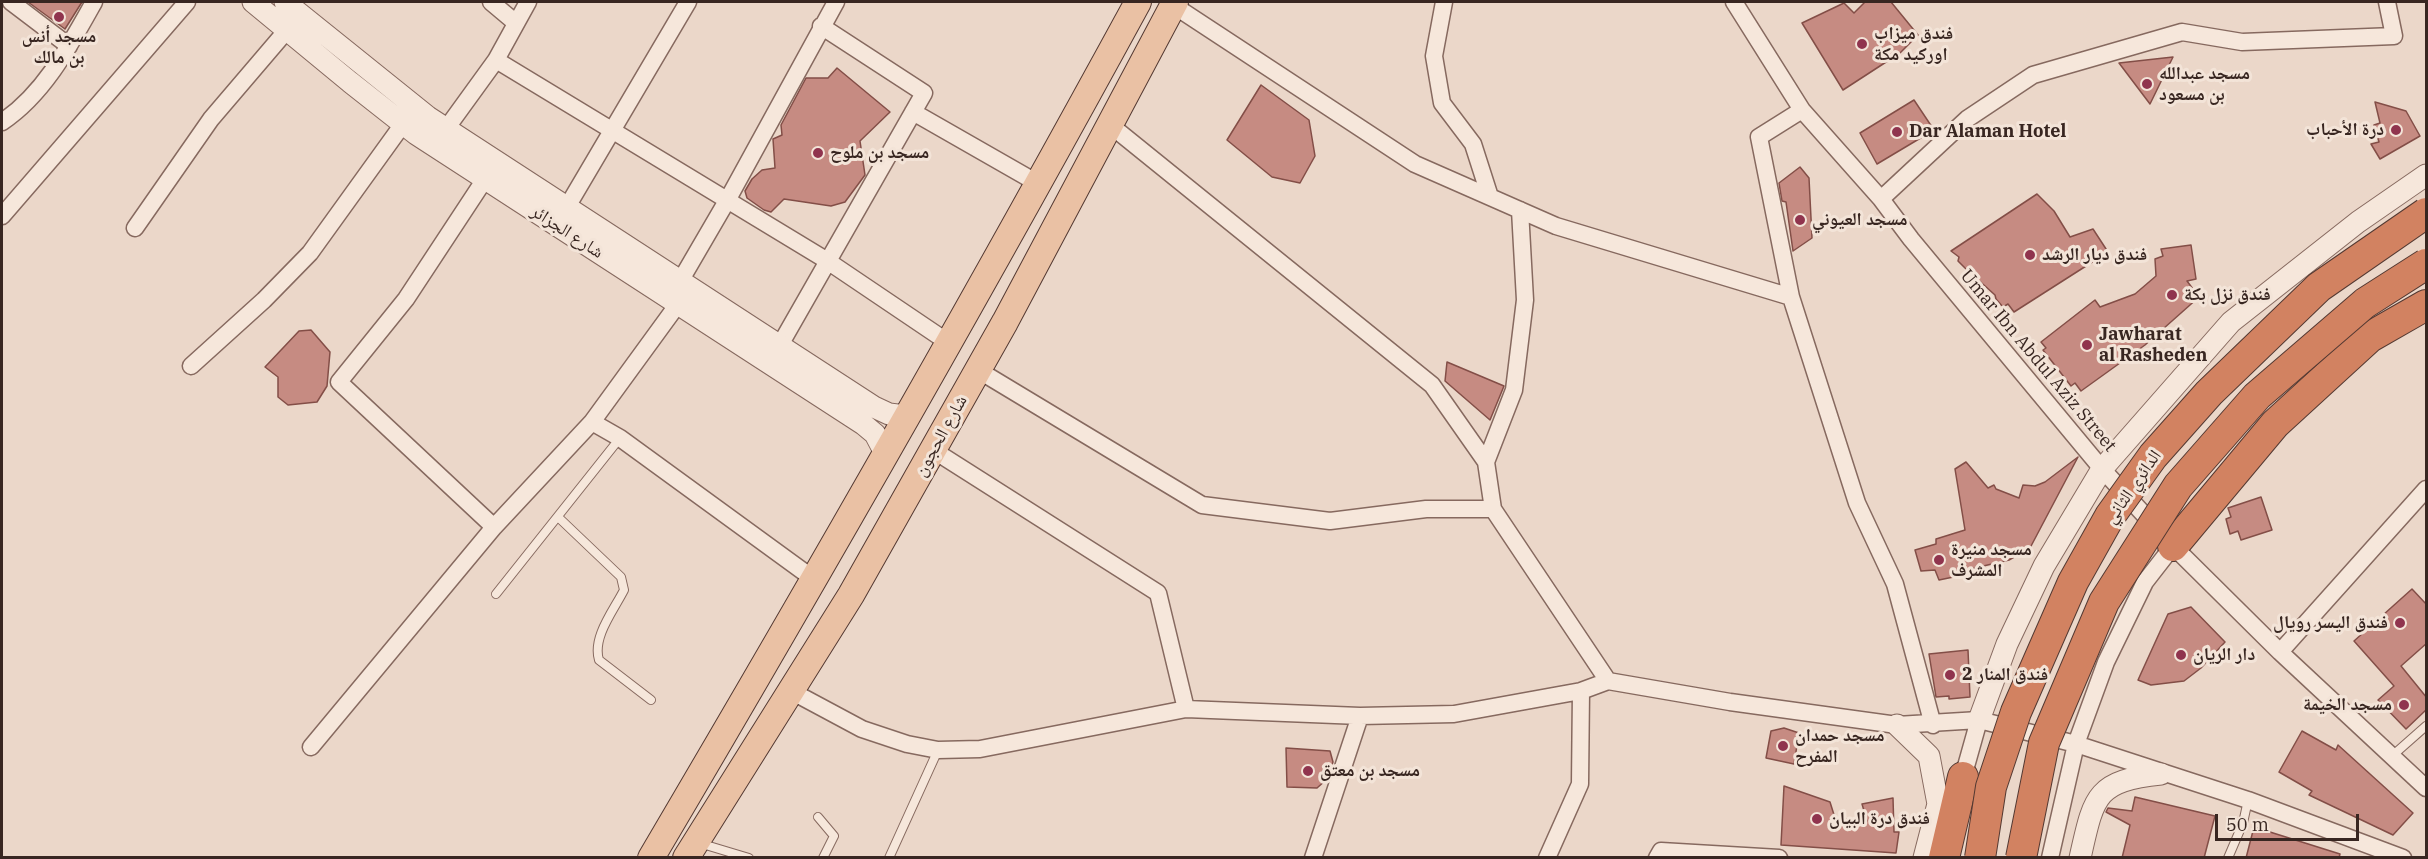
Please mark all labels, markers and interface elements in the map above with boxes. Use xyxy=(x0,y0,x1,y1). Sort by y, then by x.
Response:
marker: مسجد أنس بن مالك xyxy=(52,10,66,24)
place label: فندق ميزاب اوركيد مكة xyxy=(1874,23,1953,66)
place label: مسجد أنس بن مالك xyxy=(22,26,96,68)
marker: فندق ميزاب اوركيد مكة xyxy=(1855,37,1869,51)
place label: مسجد عبدالله بن مسعود xyxy=(2159,63,2250,106)
marker: مسجد عبدالله بن مسعود xyxy=(2140,77,2154,91)
place label: درة الأحباب xyxy=(2306,119,2384,141)
place label: Dar Alaman Hotel xyxy=(1909,121,2066,143)
marker: درة الأحباب xyxy=(2389,123,2403,137)
marker: Dar Alaman Hotel xyxy=(1890,125,1904,139)
place label: مسجد بن ملوح xyxy=(830,142,929,164)
marker: مسجد بن ملوح xyxy=(811,146,825,160)
street label: شارع الجزائر xyxy=(527,201,607,263)
place label: مسجد العيوني xyxy=(1812,209,1908,231)
marker: مسجد العيوني xyxy=(1793,213,1807,227)
place label: فندق ديار الرشد xyxy=(2042,244,2147,266)
marker: فندق ديار الرشد xyxy=(2023,248,2037,262)
street label: Umar Ibn Abdul Aziz Street xyxy=(1955,265,2121,457)
place label: فندق نزل بكة xyxy=(2184,284,2271,306)
marker: فندق نزل بكة xyxy=(2165,288,2179,302)
place label: Jawharat al Rasheden xyxy=(2099,324,2207,366)
marker: Jawharat al Rasheden xyxy=(2080,338,2094,352)
street label: شارع الحجون xyxy=(910,392,972,480)
street label: الدائري الثاني xyxy=(2100,446,2166,528)
place label: مسجد منيرة المشرف xyxy=(1951,539,2032,582)
marker: مسجد منيرة المشرف xyxy=(1932,553,1946,567)
place label: فندق اليسر رويال xyxy=(2273,612,2388,634)
marker: فندق اليسر رويال xyxy=(2393,616,2407,630)
place label: دار الريان xyxy=(2193,644,2255,666)
marker: دار الريان xyxy=(2174,648,2188,662)
place label: فندق المنار 2 xyxy=(1962,664,2048,686)
marker: فندق المنار 2 xyxy=(1943,668,1957,682)
place label: مسجد الخيمة xyxy=(2303,694,2392,716)
marker: مسجد الخيمة xyxy=(2397,698,2411,712)
place label: مسجد حمدان المفرح xyxy=(1795,725,1885,768)
marker: مسجد حمدان المفرح xyxy=(1776,739,1790,753)
place label: مسجد بن معتق xyxy=(1320,760,1420,782)
marker: مسجد بن معتق xyxy=(1301,764,1315,778)
scale bar xyxy=(2218,802,2362,840)
place label: فندق درة البيان xyxy=(1829,808,1930,830)
marker: فندق درة البيان xyxy=(1810,812,1824,826)
text: 50 m xyxy=(2226,813,2269,836)

